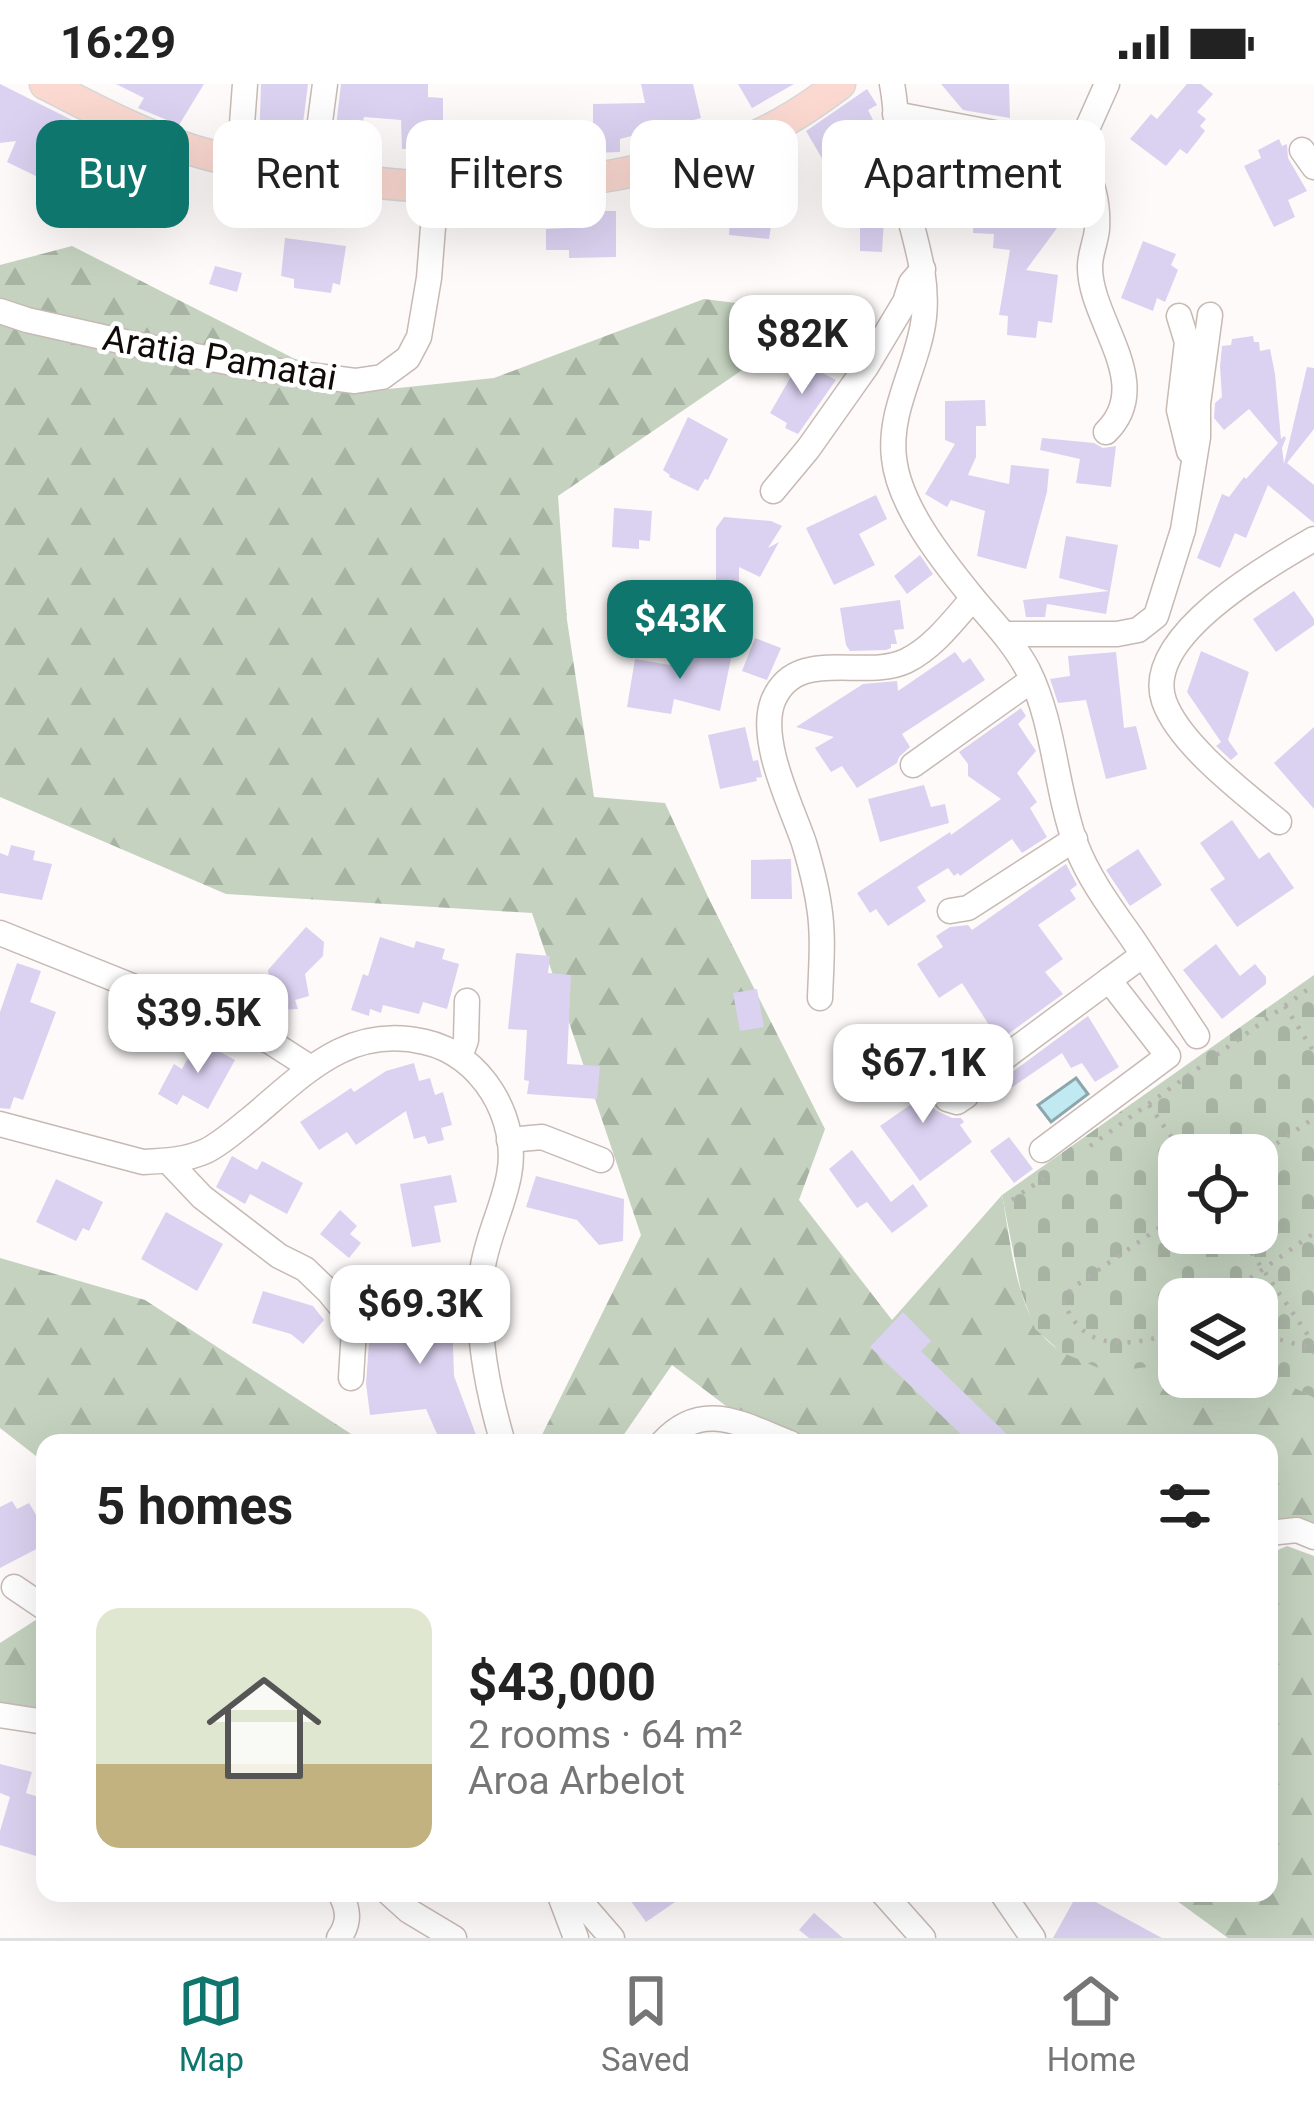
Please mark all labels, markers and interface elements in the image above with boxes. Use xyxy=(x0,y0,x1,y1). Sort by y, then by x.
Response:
text: 16:29 xyxy=(60,16,176,69)
chip: Buy xyxy=(36,120,189,228)
chip: Rent xyxy=(213,120,382,228)
chip: Filters xyxy=(406,120,606,228)
chip: New xyxy=(630,120,798,228)
chip: Apartment xyxy=(822,120,1105,228)
pin: $82K xyxy=(731,295,873,397)
text: $82K xyxy=(756,311,848,357)
street label: Aratia Pamatai xyxy=(99,317,340,399)
pin: $43K xyxy=(609,580,751,682)
text: $43K xyxy=(634,596,726,642)
pin: $39.5K xyxy=(100,974,296,1076)
text: $39.5K xyxy=(135,990,261,1036)
pin: $67.1K xyxy=(825,1024,1021,1126)
text: $67.1K xyxy=(860,1040,986,1086)
map controls xyxy=(1158,1134,1278,1398)
button: locate xyxy=(1158,1134,1278,1254)
pin: $69.3K xyxy=(322,1265,518,1367)
button: layers xyxy=(1158,1278,1278,1398)
text: $69.3K xyxy=(357,1281,483,1327)
icon: filters xyxy=(1152,1473,1218,1539)
text: 5 homes xyxy=(96,1477,293,1536)
text: $43,000 xyxy=(468,1653,656,1712)
icon: home xyxy=(192,1656,336,1800)
text: 2 rooms · 64 m² xyxy=(468,1712,743,1758)
text: Aroa Arbelot xyxy=(468,1758,685,1804)
tab: Map xyxy=(178,1968,244,2079)
tab: Saved xyxy=(601,1968,690,2079)
tab: Home xyxy=(1047,1968,1136,2079)

